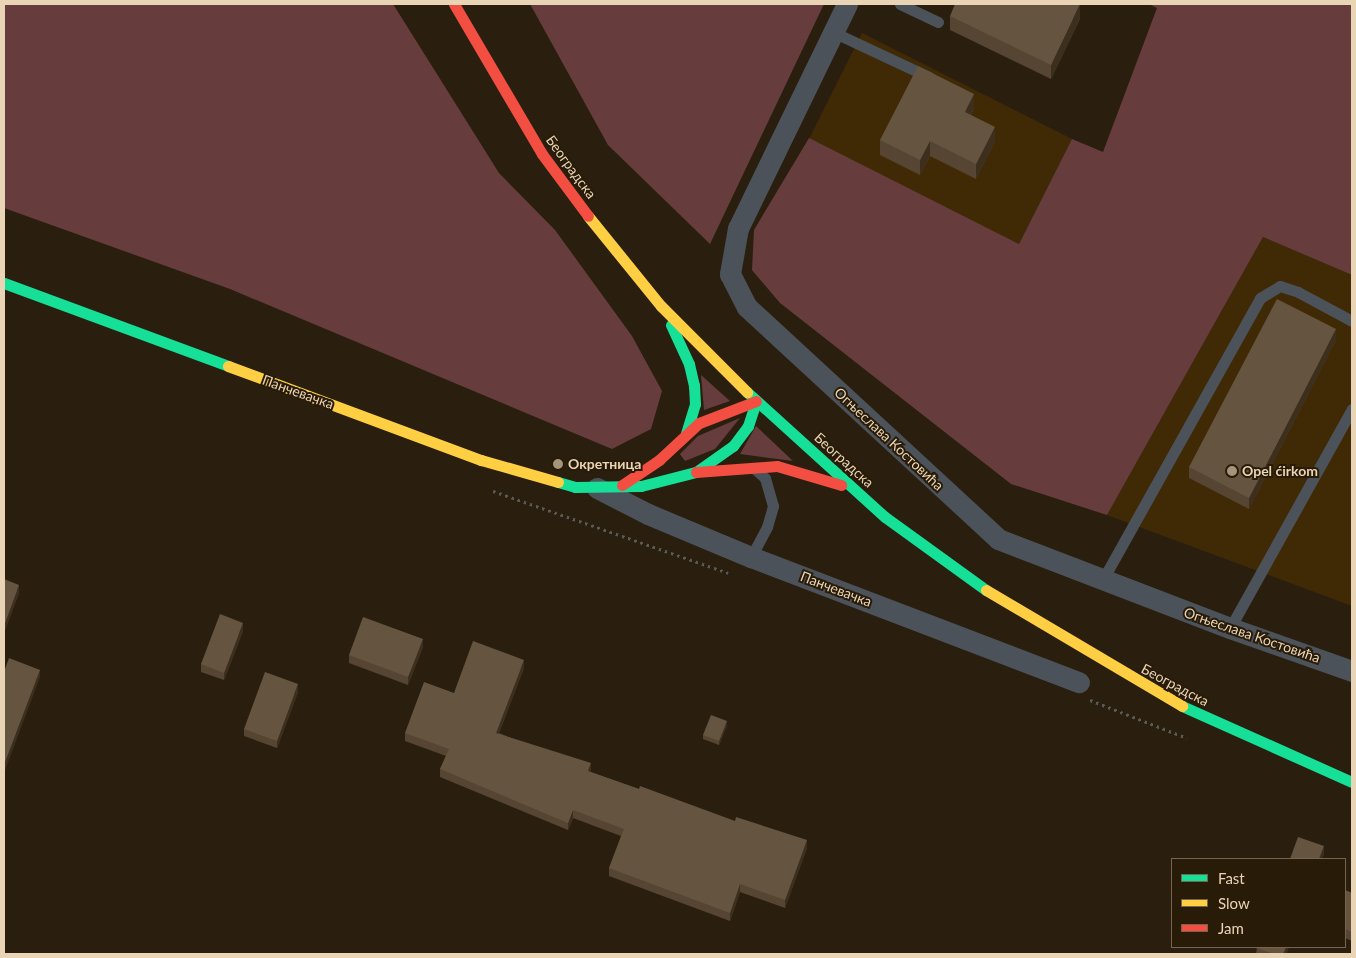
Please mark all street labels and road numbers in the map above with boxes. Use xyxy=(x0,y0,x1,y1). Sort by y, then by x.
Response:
street label: Београдска xyxy=(542,132,600,202)
street label: Панчевачка xyxy=(260,371,336,413)
street label: Огњеслава Костовића xyxy=(831,384,947,494)
street label: Београдска xyxy=(811,429,877,491)
street label: Панчевачка xyxy=(798,568,874,610)
street label: Огњеслава Костовића xyxy=(1182,604,1322,666)
street label: Београдска xyxy=(1138,660,1212,710)

